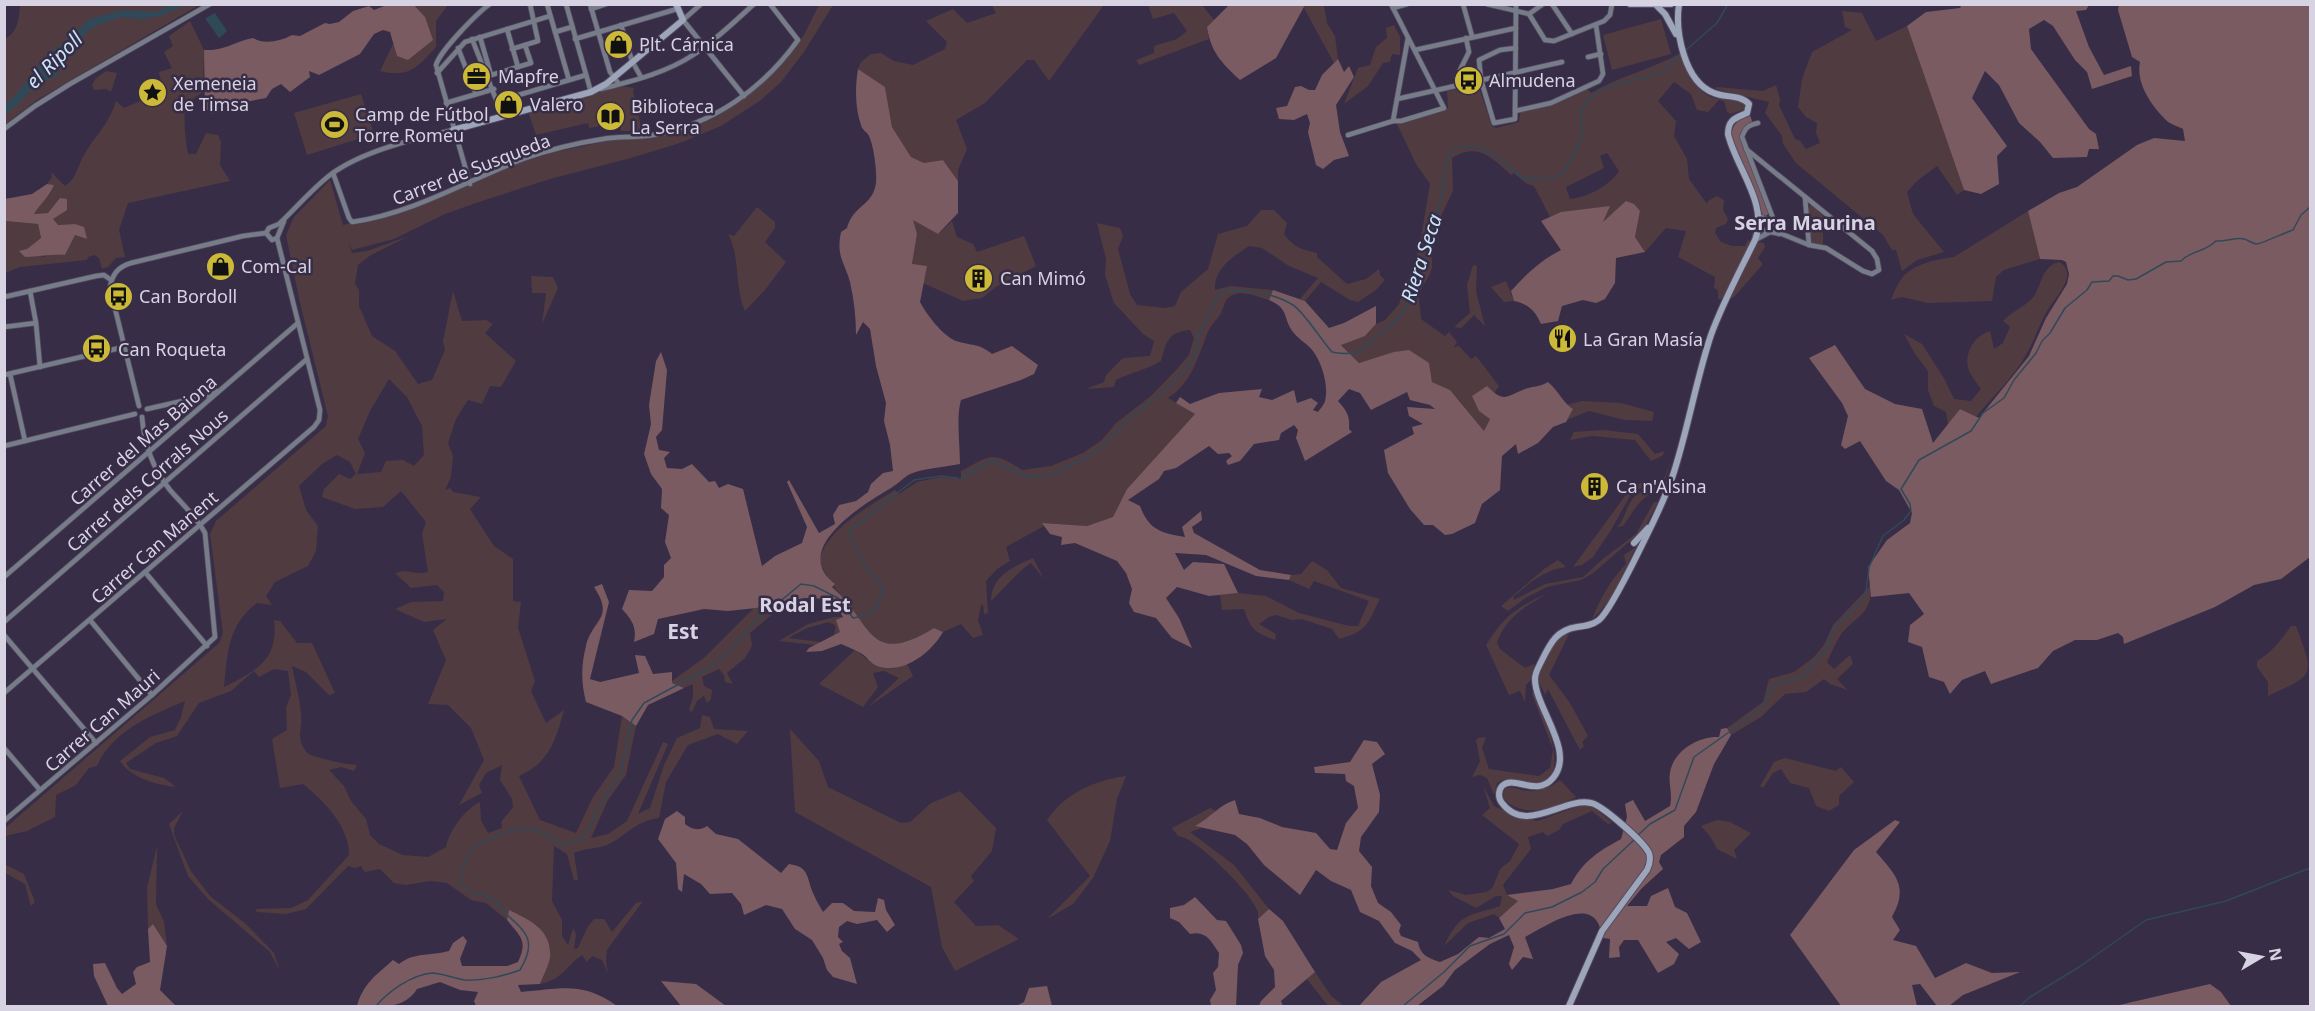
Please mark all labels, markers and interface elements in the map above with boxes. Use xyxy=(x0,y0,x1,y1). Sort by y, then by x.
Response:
water label: el Ripoll xyxy=(20,25,89,94)
shop icon: Plt. Cárnica xyxy=(602,28,634,60)
place label: Plt. Cárnica xyxy=(639,32,734,56)
office icon: Mapfre xyxy=(461,60,493,92)
place label: Mapfre xyxy=(498,64,559,88)
bus stop icon: Almudena xyxy=(1452,64,1484,96)
place label: Almudena xyxy=(1489,68,1576,92)
place label: Xemeneia de Timsa xyxy=(173,71,257,116)
place icon: Xemeneia de Timsa xyxy=(136,77,168,109)
shop icon: Valero xyxy=(493,88,525,120)
place label: Valero xyxy=(530,92,583,116)
place label: Biblioteca La Serra xyxy=(631,94,714,139)
library icon: Biblioteca La Serra xyxy=(594,100,626,132)
place label: Camp de Fútbol Torre Romeu xyxy=(355,102,489,147)
sports icon: Camp de Fútbol Torre Romeu xyxy=(318,108,350,140)
street label: Carrer de Susqueda xyxy=(389,128,553,210)
district label: Serra Maurina xyxy=(1734,209,1876,236)
water label: Riera Seca xyxy=(1394,210,1448,306)
shop icon: Com-Cal xyxy=(204,250,236,282)
place label: Com-Cal xyxy=(241,254,312,278)
building icon: Can Mimó xyxy=(963,262,995,294)
place label: Can Mimó xyxy=(1000,266,1086,290)
bus stop icon: Can Bordoll xyxy=(102,280,134,312)
place label: Can Bordoll xyxy=(139,284,237,308)
restaurant icon: La Gran Masía xyxy=(1546,323,1578,355)
place label: La Gran Masía xyxy=(1583,327,1703,351)
bus stop icon: Can Roqueta xyxy=(81,333,113,365)
place label: Can Roqueta xyxy=(118,337,226,361)
street label: Carrer del Mas Baiona xyxy=(65,370,221,510)
street label: Carrer dels Corrals Nous xyxy=(61,403,233,557)
building icon: Ca n'Alsina xyxy=(1579,470,1611,502)
place label: Ca n'Alsina xyxy=(1616,474,1707,498)
street label: Carrer Can Manent xyxy=(85,485,223,609)
district label: Rodal Est xyxy=(759,591,851,618)
district label: Est xyxy=(667,617,699,645)
street label: Carrer Can Mauri xyxy=(39,663,165,777)
north arrow xyxy=(2231,927,2291,987)
text: N xyxy=(2264,946,2288,963)

